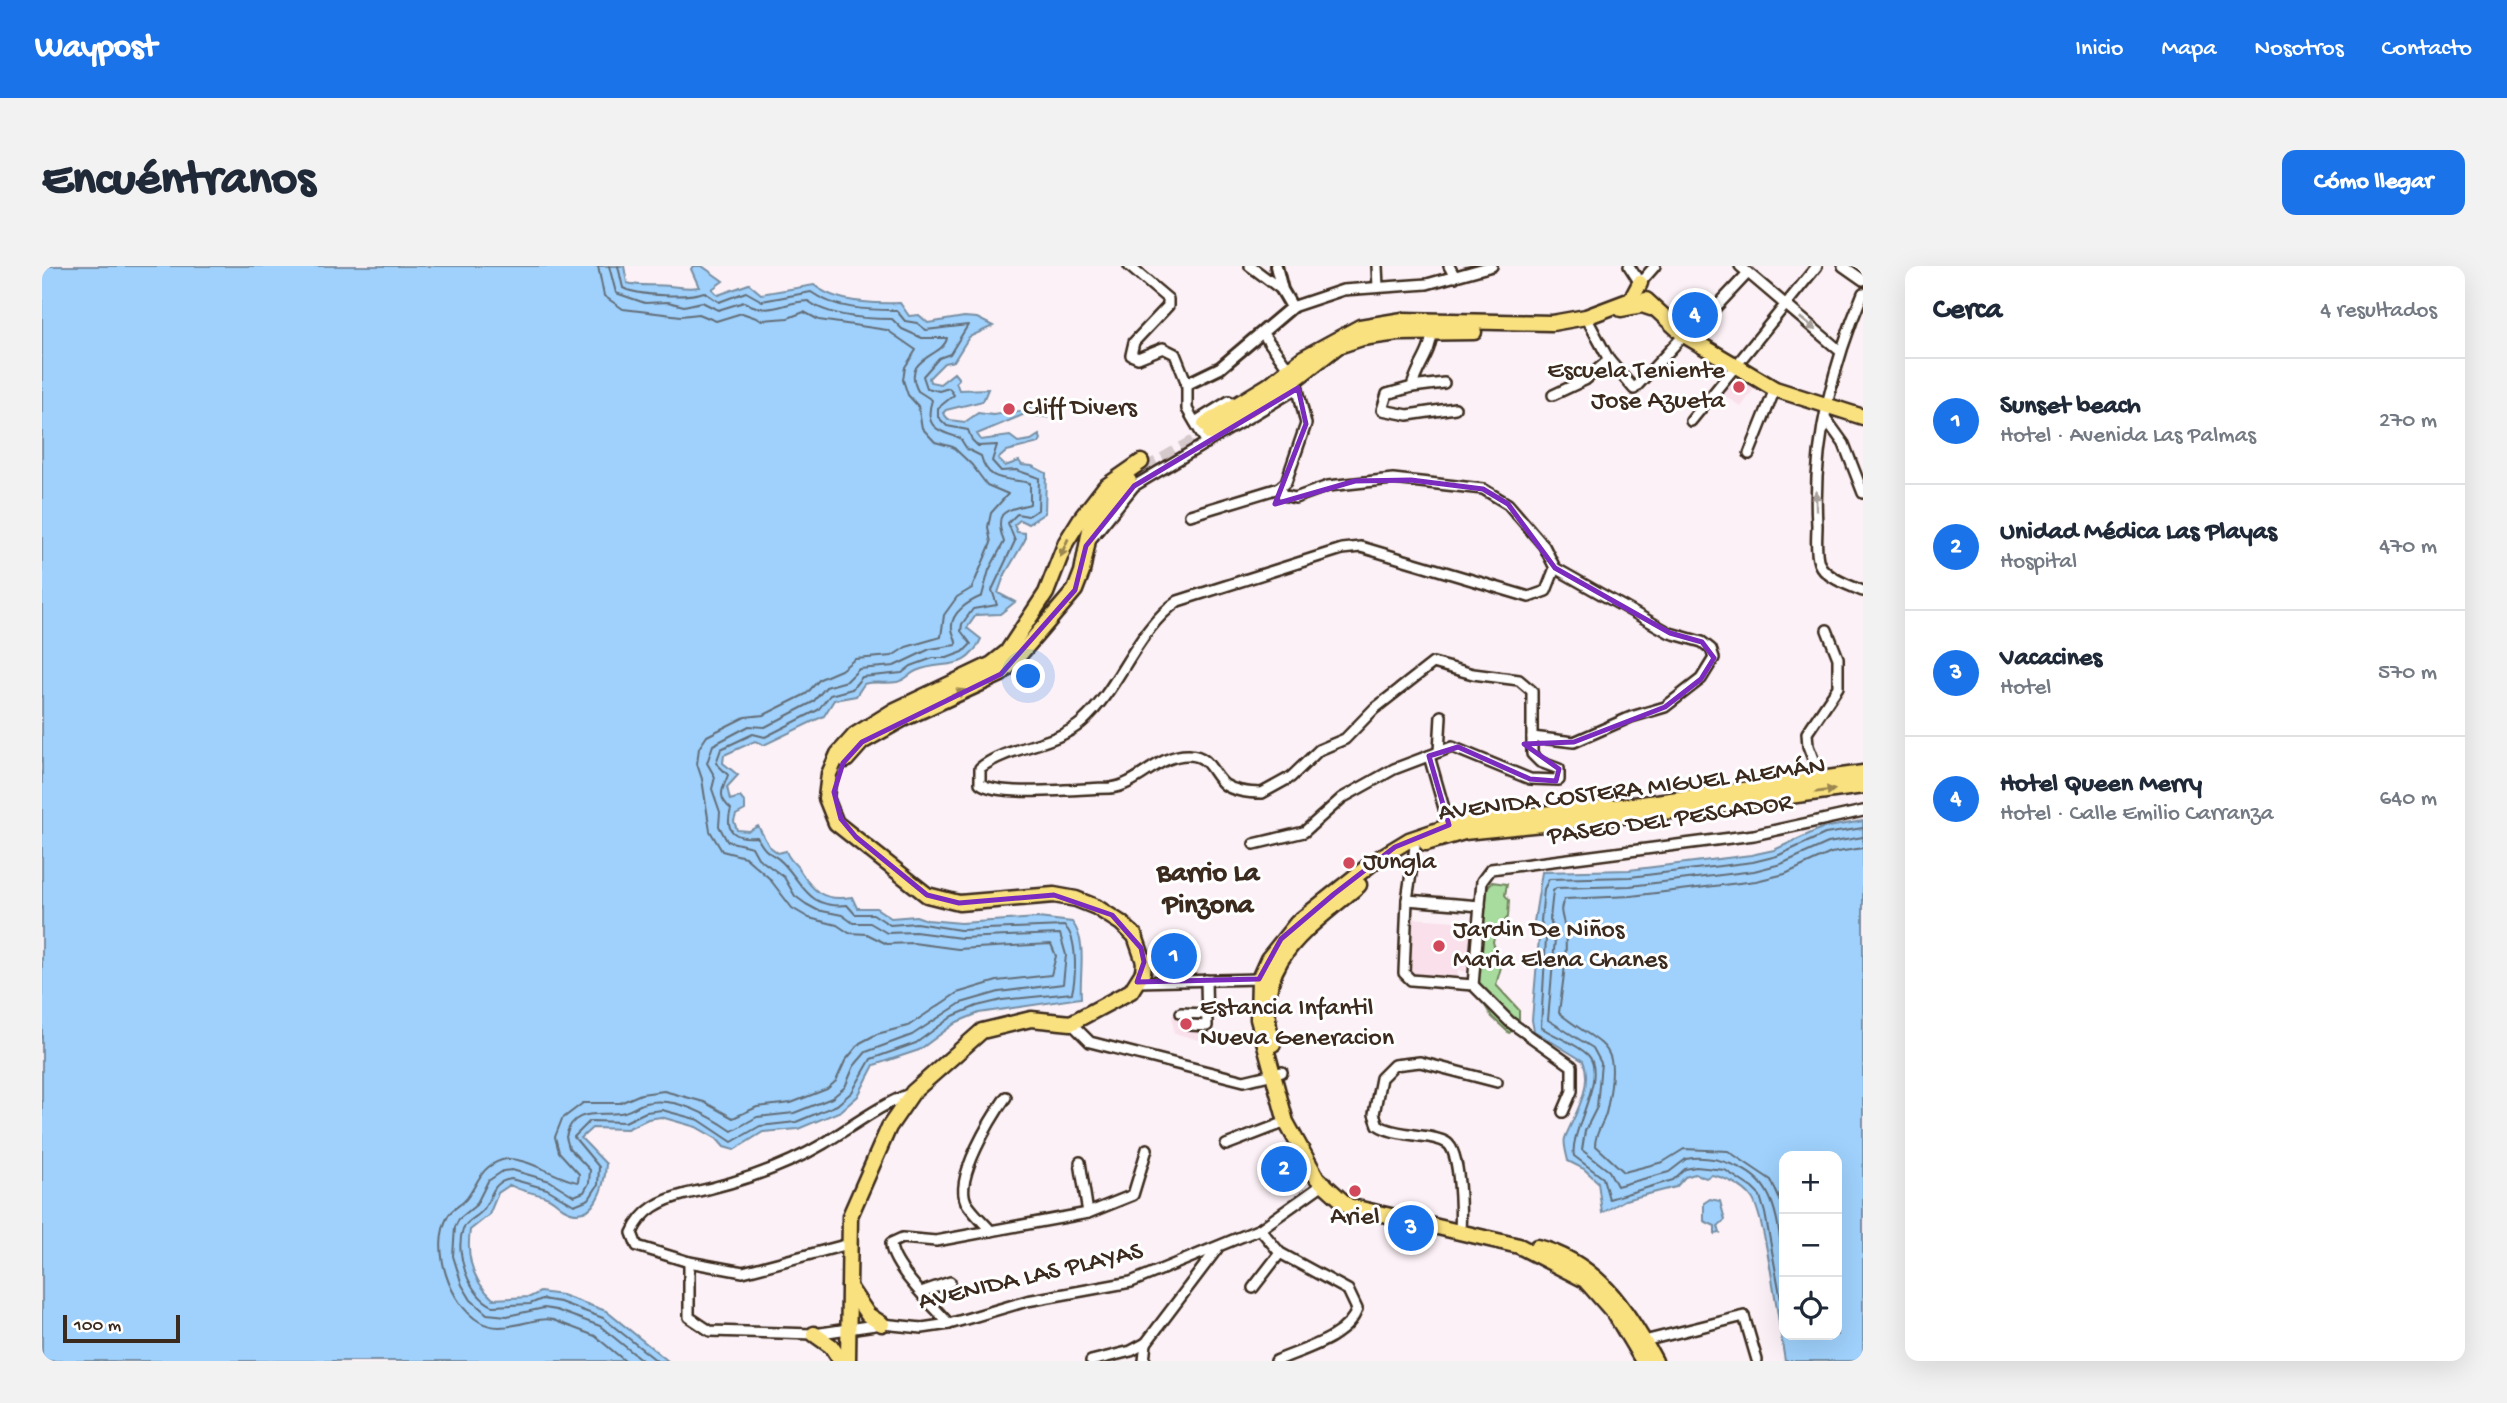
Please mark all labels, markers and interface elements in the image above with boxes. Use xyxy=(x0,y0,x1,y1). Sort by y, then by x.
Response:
text: Waypost xyxy=(35,30,157,68)
text: Inicio xyxy=(2075,35,2123,64)
text: Mapa xyxy=(2161,35,2217,64)
text: Nosotros xyxy=(2255,35,2344,64)
text: Contacto xyxy=(2382,35,2472,64)
button: Cómo llegar xyxy=(2282,150,2465,215)
text: Encuéntranos xyxy=(42,153,315,211)
pin: 4 xyxy=(1672,289,1718,341)
text: Cerca xyxy=(1933,294,2002,329)
text: 4 resultados xyxy=(2320,298,2437,325)
one-way arrow xyxy=(1800,316,1817,331)
place label: Escuela Teniente Jose Azueta xyxy=(1547,357,1727,418)
marker: Escuela Teniente Jose Azueta xyxy=(1731,379,1747,395)
text: Sunset beach xyxy=(2000,392,2141,423)
place label: Cliff Divers xyxy=(1023,394,1138,425)
marker: Cliff Divers xyxy=(1001,401,1017,417)
text: 1 xyxy=(1951,408,1961,435)
text: 270 m xyxy=(2379,408,2437,435)
text: Hotel · Avenida Las Palmas xyxy=(2000,423,2256,450)
one-way arrow xyxy=(1810,489,1821,511)
text: Unidad Médica Las Playas xyxy=(2000,518,2277,549)
text: 2 xyxy=(1950,534,1962,561)
text: 470 m xyxy=(2379,534,2437,561)
one-way arrow xyxy=(1059,538,1070,559)
text: Hospital xyxy=(2000,549,2077,576)
text: Vacacines xyxy=(2000,644,2102,675)
your location xyxy=(1011,659,1045,693)
text: 3 xyxy=(1950,660,1962,687)
text: 570 m xyxy=(2378,660,2437,687)
text: Hotel xyxy=(2000,675,2051,702)
one-way arrow xyxy=(946,688,966,700)
street label: AVENIDA COSTERA MIGUEL ALEMÁN xyxy=(1437,752,1827,830)
text: Hotel Queen Merry xyxy=(2000,770,2202,801)
one-way arrow xyxy=(1814,786,1836,797)
text: 4 xyxy=(1951,786,1961,813)
text: 640 m xyxy=(2380,786,2437,813)
street label: PASEO DEL PESCADOR xyxy=(1545,788,1796,854)
text: Hotel · Calle Emilio Carranza xyxy=(2000,801,2273,828)
place label: Jungla xyxy=(1363,848,1438,879)
marker: Jungla xyxy=(1341,855,1357,871)
district label: Barrio La Pinzona xyxy=(1156,858,1261,923)
place label: Jardin De Niños Maria Elena Chanes xyxy=(1453,916,1668,977)
pin: 1 xyxy=(1151,930,1197,982)
marker: Jardin De Niños Maria Elena Chanes xyxy=(1431,938,1447,954)
place label: Estancia Infantil Nueva Generacion xyxy=(1200,994,1395,1055)
marker: Estancia Infantil Nueva Generacion xyxy=(1178,1016,1194,1032)
pin: 2 xyxy=(1261,1143,1307,1195)
map controls xyxy=(1779,1151,1842,1340)
button: + xyxy=(1779,1151,1842,1214)
marker: Ariel xyxy=(1347,1183,1363,1199)
pin: 3 xyxy=(1388,1202,1434,1254)
place label: Ariel xyxy=(1330,1203,1380,1234)
button: − xyxy=(1779,1214,1842,1277)
street label: AVENIDA LAS PLAYAS xyxy=(916,1237,1147,1319)
button: locate xyxy=(1779,1277,1842,1340)
scale bar xyxy=(63,1312,180,1344)
text: 100 m xyxy=(74,1315,121,1338)

